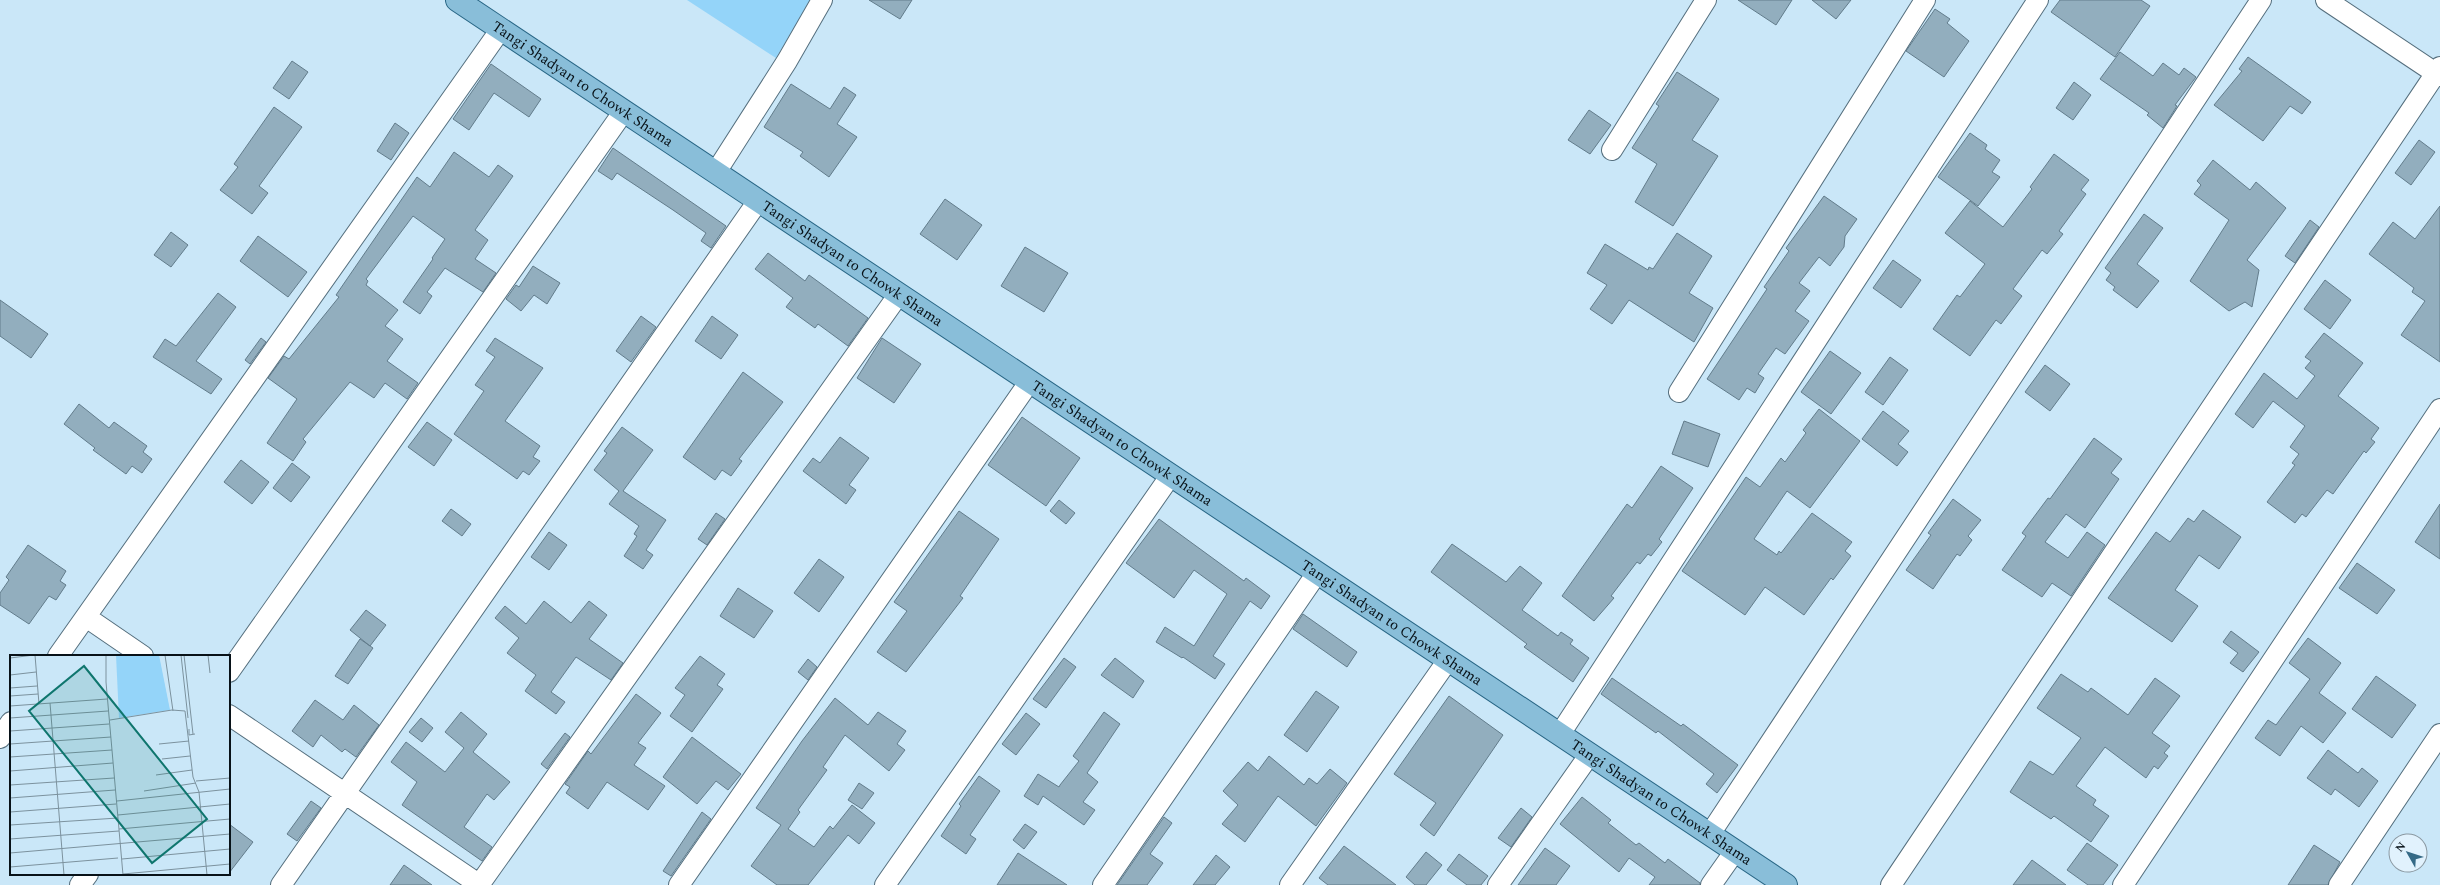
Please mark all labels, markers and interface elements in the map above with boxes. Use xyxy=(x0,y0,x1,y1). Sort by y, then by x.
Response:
street label: Tangi Shadyan to Chowk Shama xyxy=(487,15,679,153)
street label: Tangi Shadyan to Chowk Shama xyxy=(757,194,948,333)
street label: Tangi Shadyan to Chowk Shama xyxy=(1027,374,1218,512)
street label: Tangi Shadyan to Chowk Shama xyxy=(1296,554,1488,692)
inset map xyxy=(10,655,230,875)
street label: Tangi Shadyan to Chowk Shama xyxy=(1566,733,1757,871)
north arrow xyxy=(2388,833,2428,873)
text: N xyxy=(2391,838,2410,856)

